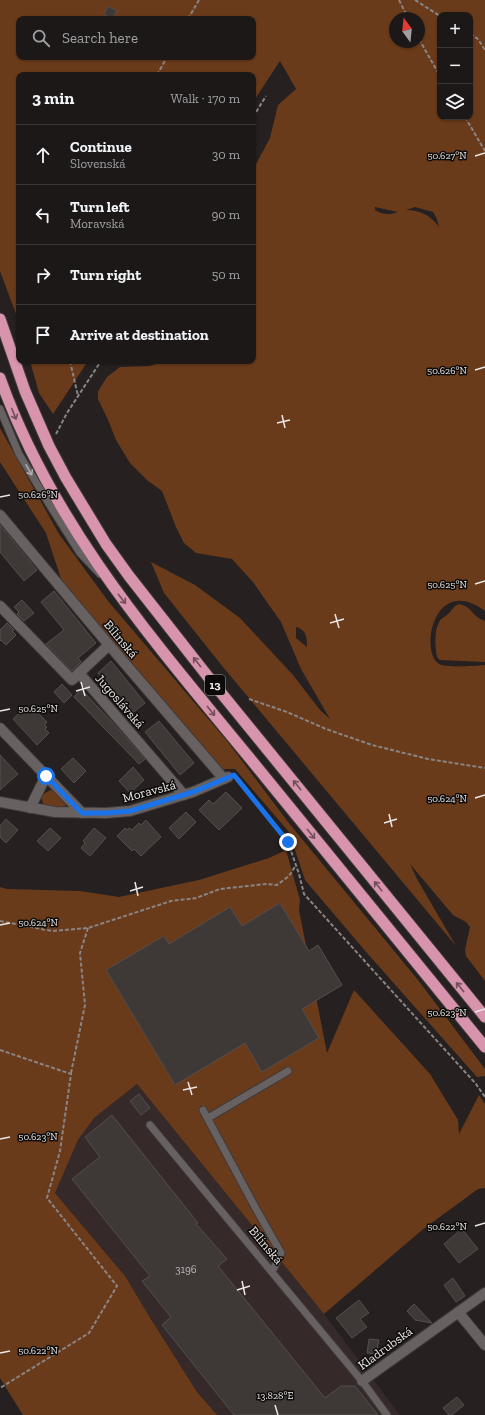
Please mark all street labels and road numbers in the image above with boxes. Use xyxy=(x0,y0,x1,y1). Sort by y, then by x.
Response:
street label: Bílinská xyxy=(101,617,142,662)
street label: Jugoslávská xyxy=(92,671,148,732)
road number: 13 xyxy=(205,675,225,695)
street label: Moravská xyxy=(121,777,178,805)
street label: Bílinská xyxy=(246,1223,287,1268)
street label: Kladrubská xyxy=(355,1323,416,1373)

